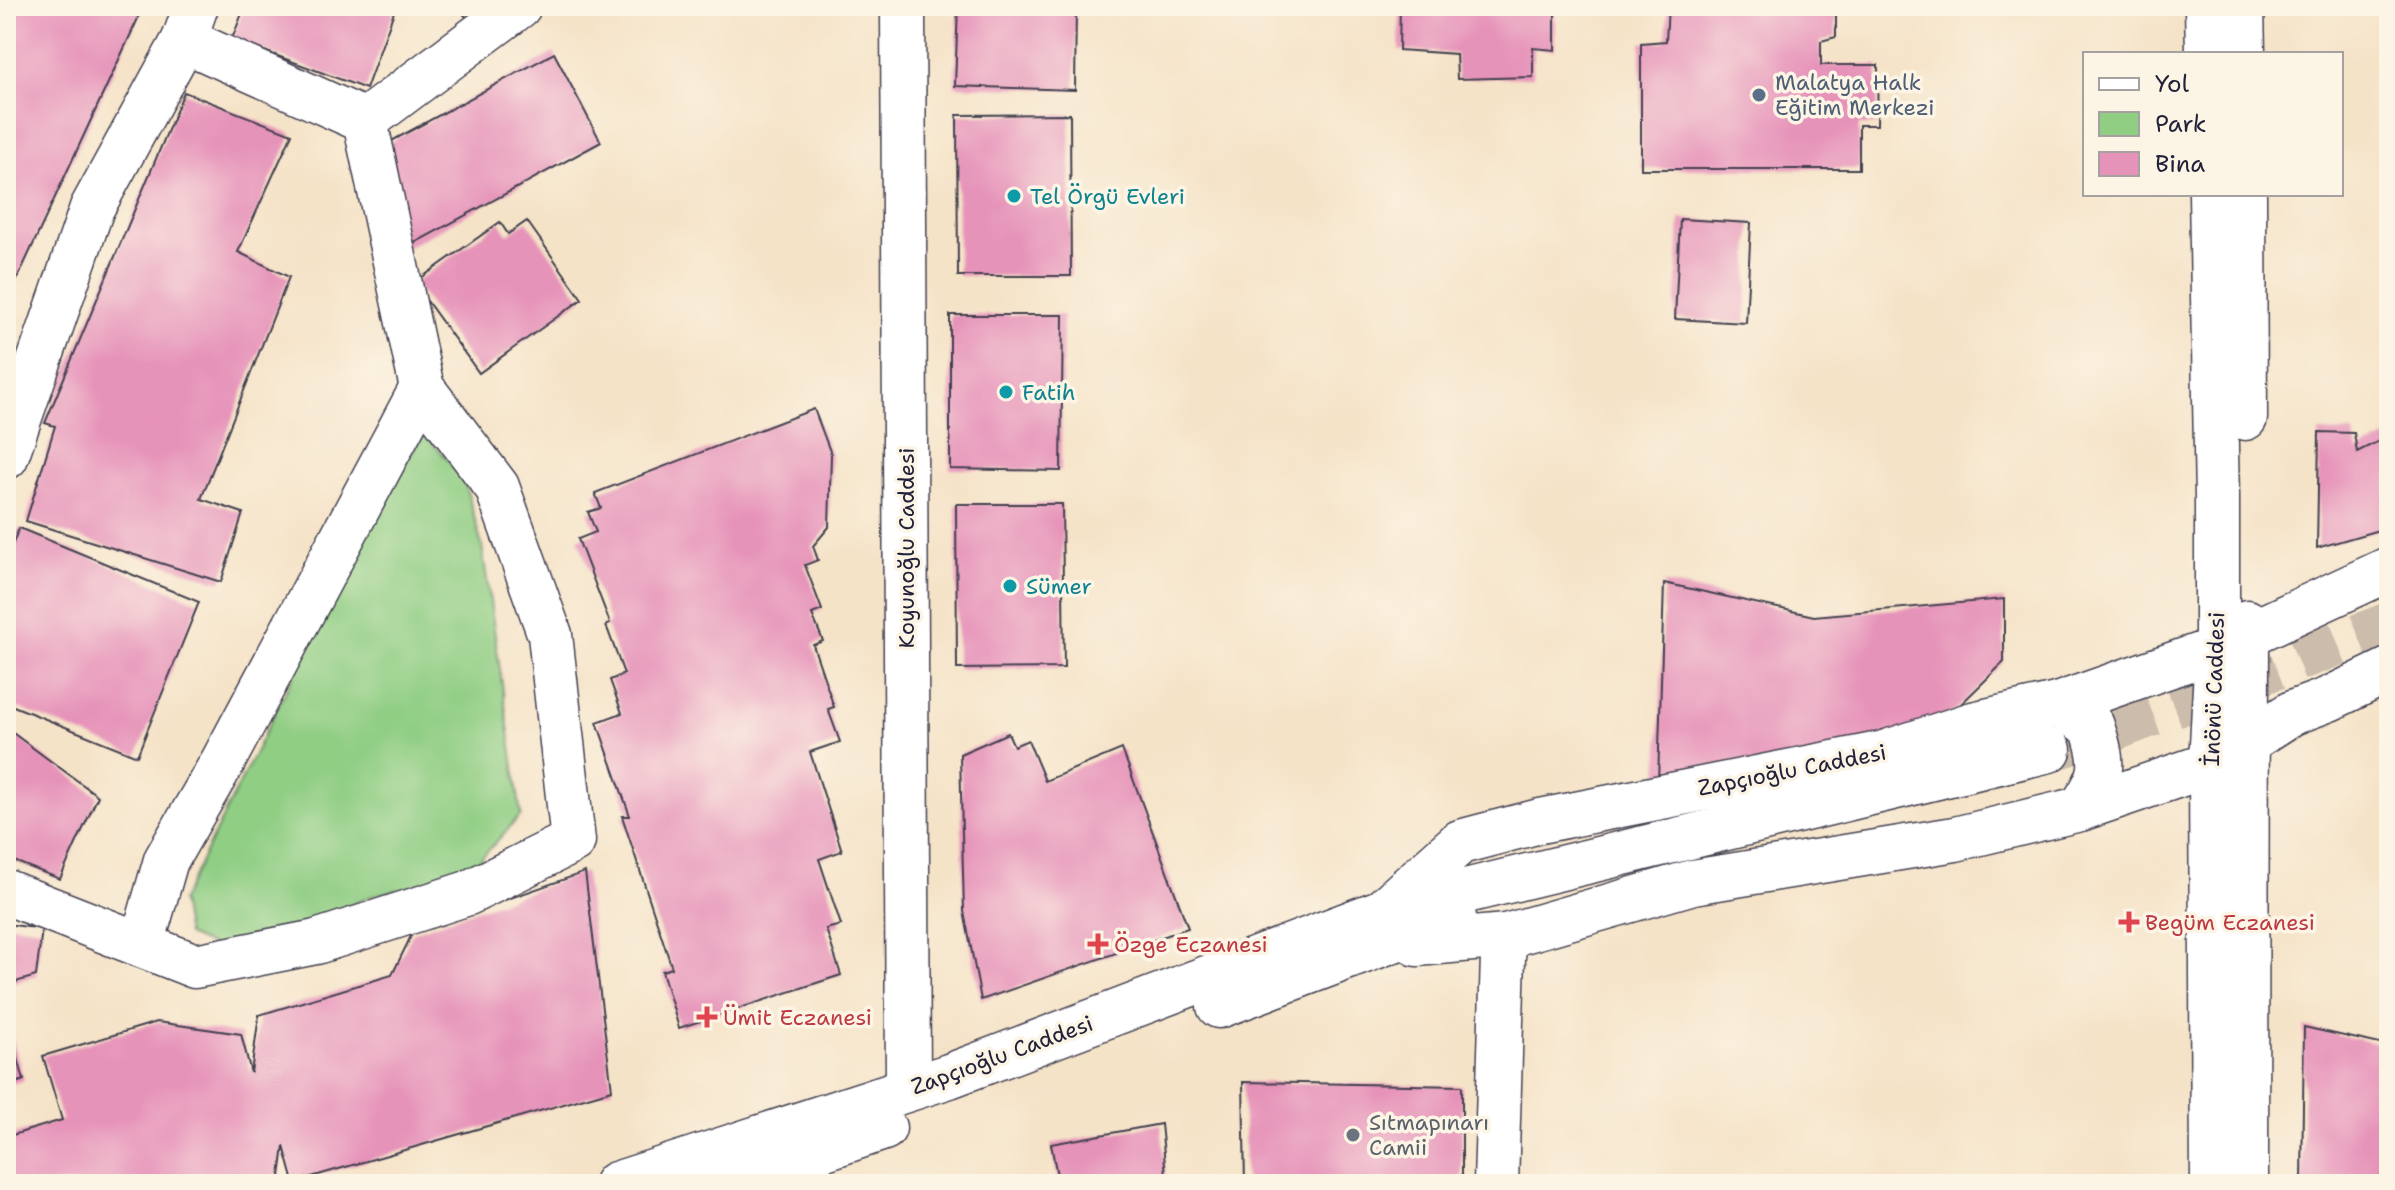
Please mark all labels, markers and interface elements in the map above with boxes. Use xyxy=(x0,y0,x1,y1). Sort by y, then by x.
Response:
legend xyxy=(2083,52,2343,196)
place label: Malatya Halk Eğitim Merkezi xyxy=(1775,68,1934,122)
text: Yol xyxy=(2155,68,2190,100)
marker: Malatya Halk Eğitim Merkezi xyxy=(1750,86,1768,104)
text: Park xyxy=(2155,108,2207,140)
text: Bina xyxy=(2155,148,2205,180)
place label: Tel Örgü Evleri xyxy=(1030,182,1185,211)
marker: Tel Örgü Evleri xyxy=(1005,187,1023,205)
place label: Fatih xyxy=(1022,378,1075,407)
marker: Fatih xyxy=(997,383,1015,401)
street label: Koyunoğlu Caddesi xyxy=(892,447,921,649)
place label: Sümer xyxy=(1026,572,1092,601)
marker: Sümer xyxy=(1001,577,1019,595)
street label: İnönü Caddesi xyxy=(2197,611,2231,767)
street label: Zapçıoğlu Caddesi xyxy=(1695,737,1889,803)
place label: Begüm Eczanesi xyxy=(2145,908,2315,937)
marker: Begüm Eczanesi xyxy=(2120,913,2138,931)
place label: Özge Eczanesi xyxy=(1114,930,1268,959)
marker: Özge Eczanesi xyxy=(1089,935,1107,953)
place label: Ümit Eczanesi xyxy=(723,1003,872,1032)
marker: Ümit Eczanesi xyxy=(698,1008,716,1026)
street label: Zapçıoğlu Caddesi xyxy=(907,1009,1097,1101)
place label: Sıtmapınarı Camii xyxy=(1369,1108,1489,1162)
marker: Sıtmapınarı Camii xyxy=(1344,1126,1362,1144)

